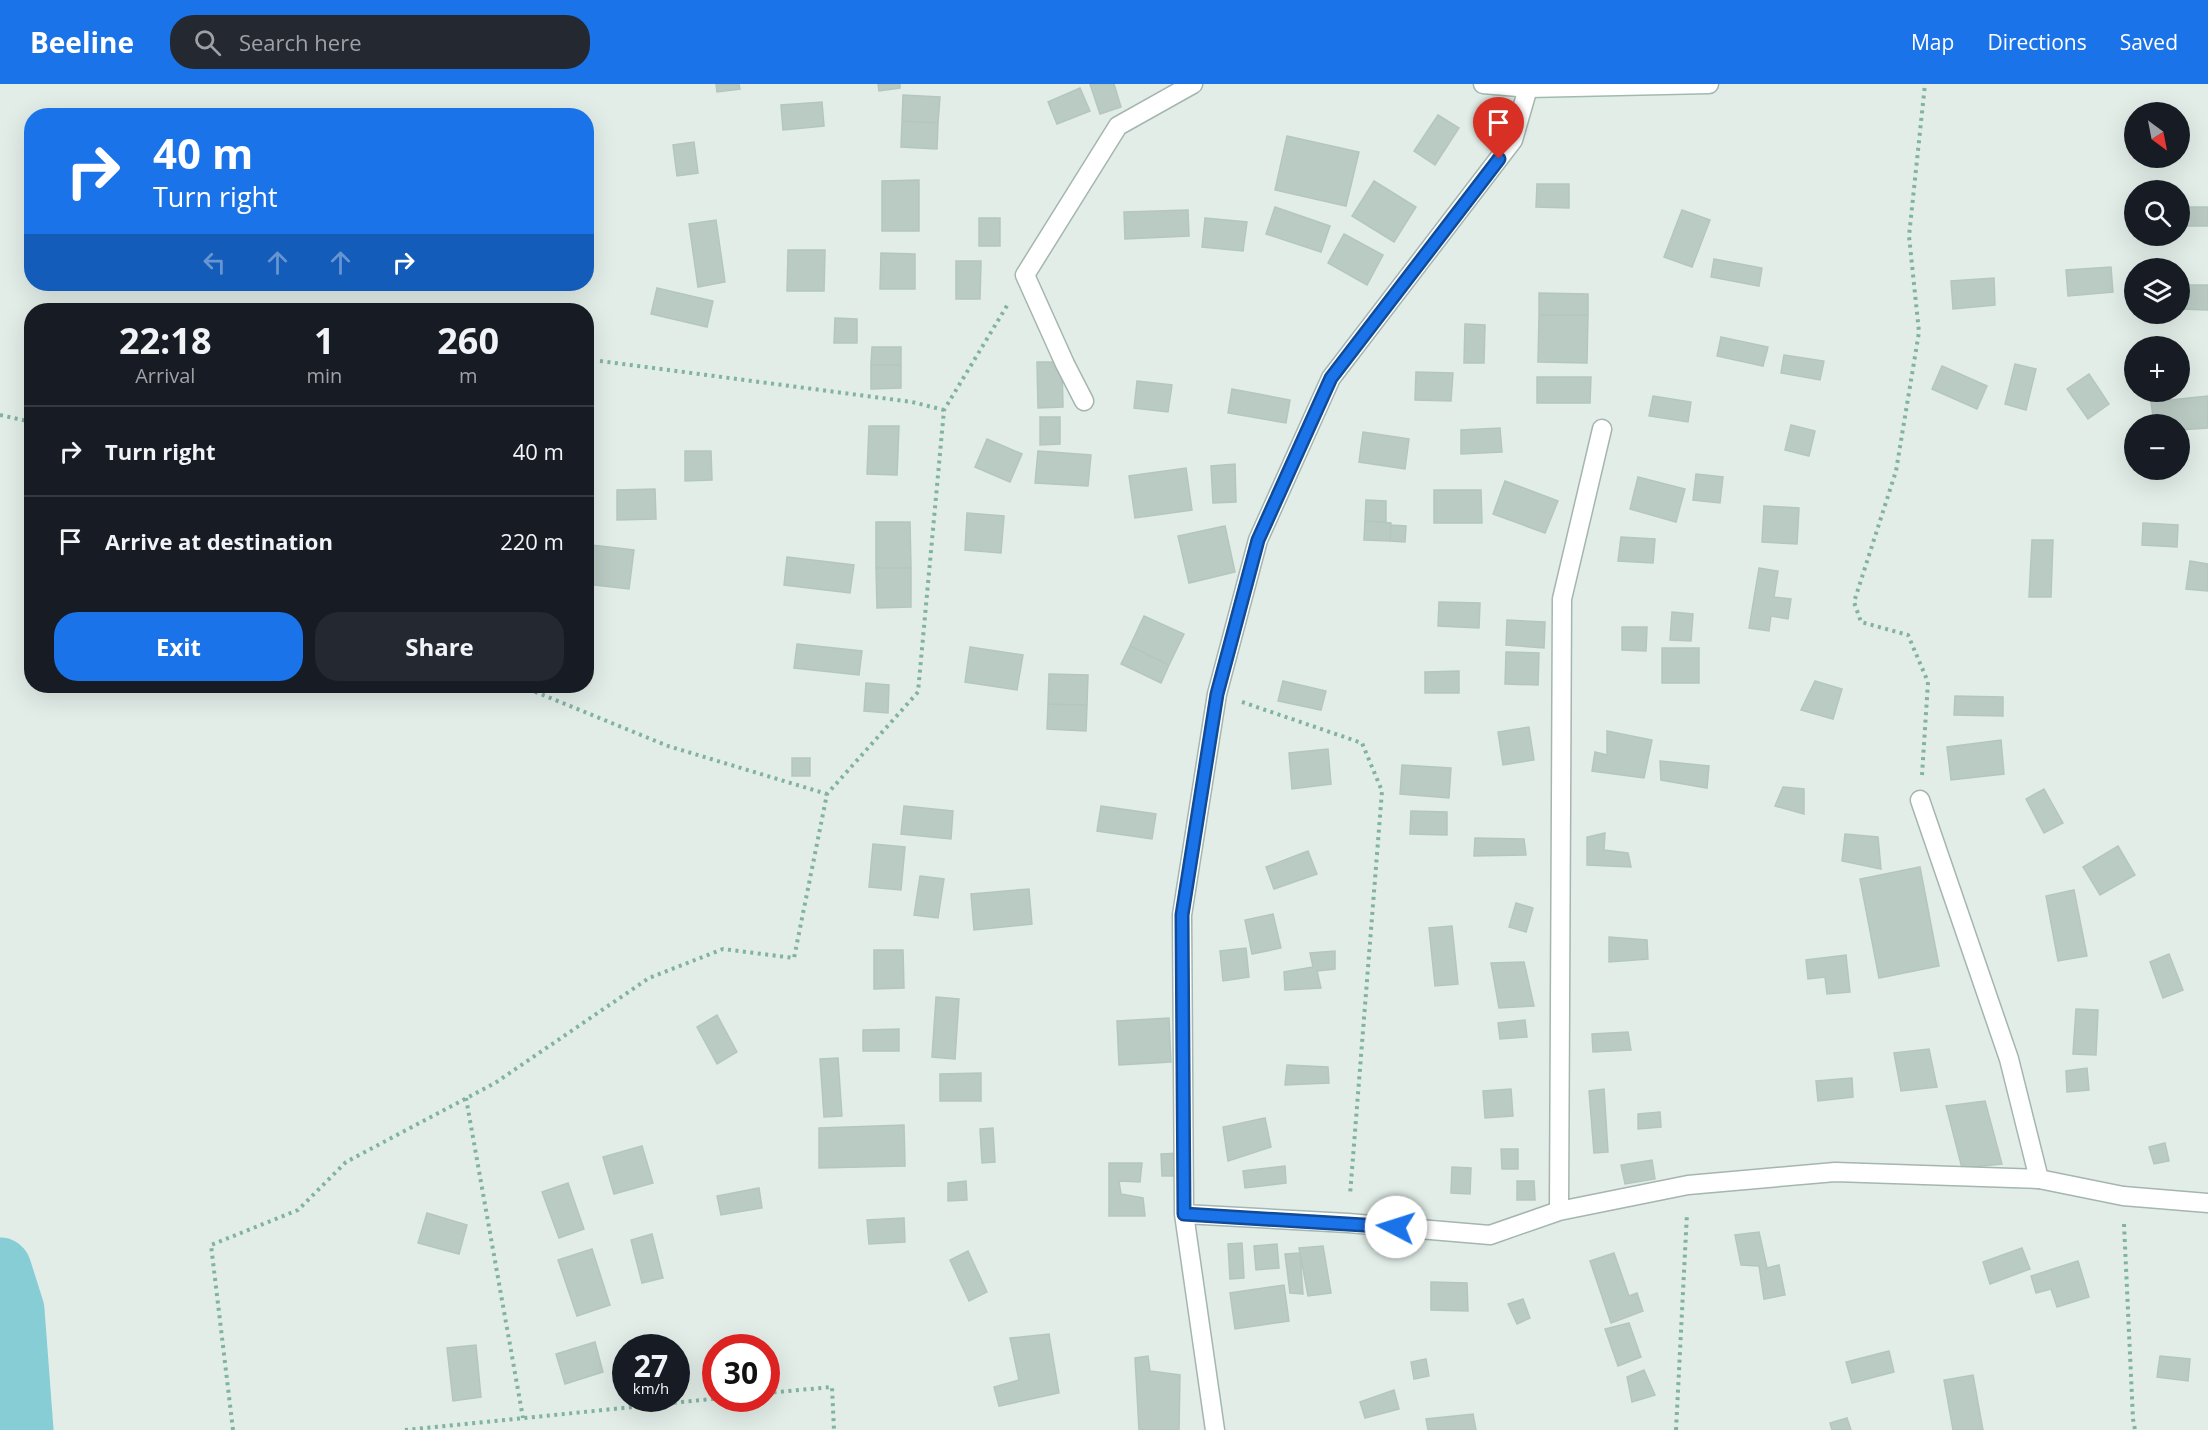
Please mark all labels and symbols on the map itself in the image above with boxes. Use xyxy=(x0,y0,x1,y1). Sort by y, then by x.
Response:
pin xyxy=(1473,97,1524,159)
north arrow xyxy=(2124,102,2190,168)
position arrow xyxy=(1364,1195,1428,1259)
speed limit sign: 30 xyxy=(702,1334,780,1412)

